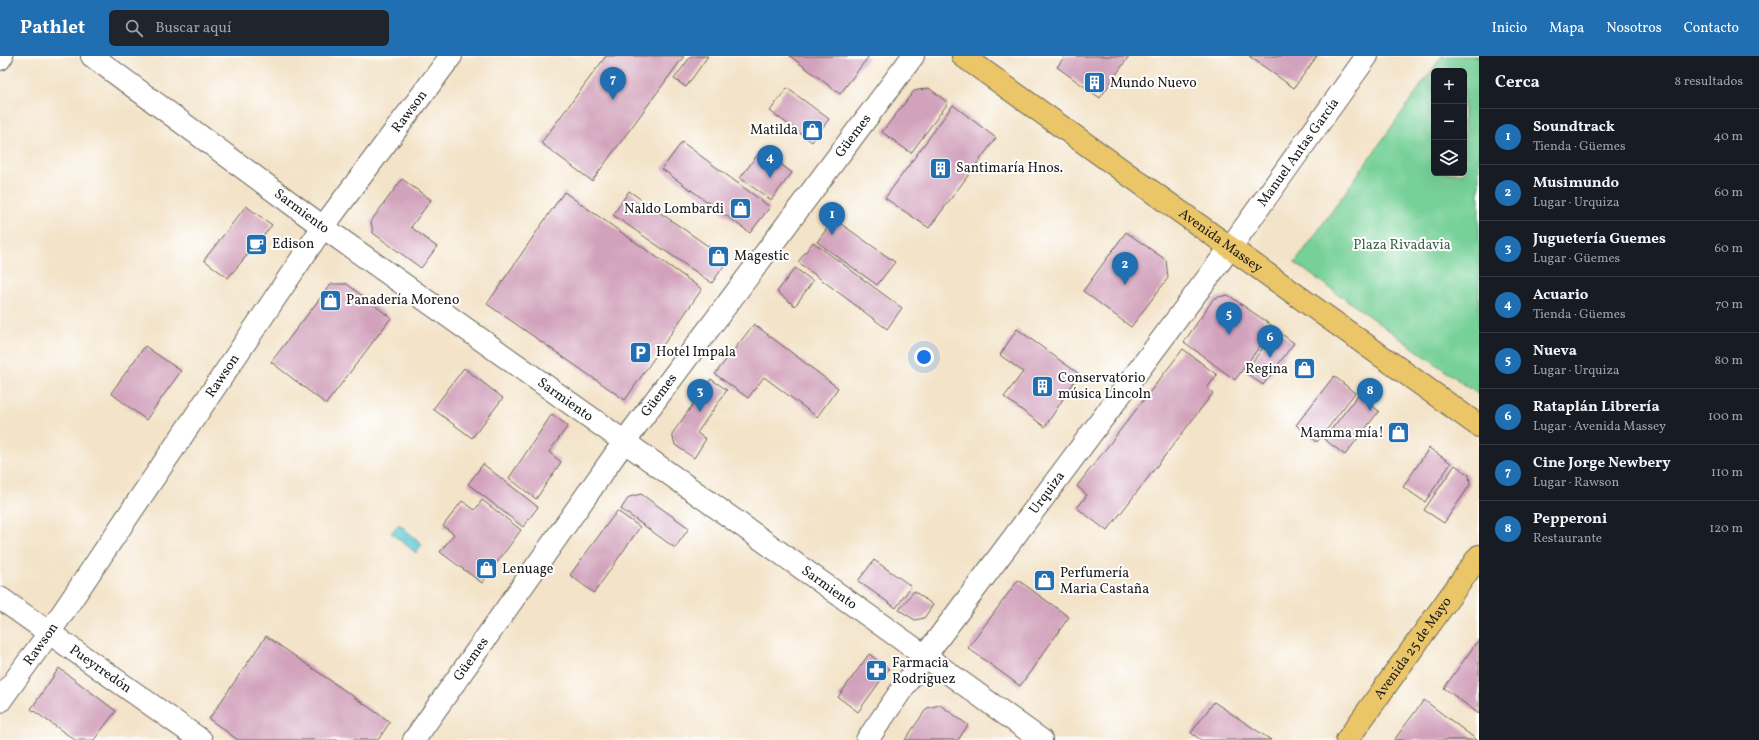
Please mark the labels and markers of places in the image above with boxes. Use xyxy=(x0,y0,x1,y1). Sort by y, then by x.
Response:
pin: 7 xyxy=(600,67,626,100)
building icon: Mundo Nuevo xyxy=(1082,70,1108,96)
place label: Mundo Nuevo xyxy=(1110,74,1197,93)
shop icon: Matilda xyxy=(800,117,826,143)
place label: Matilda xyxy=(750,121,798,140)
pin: 4 xyxy=(757,145,783,178)
building icon: Santimaría Hnos. xyxy=(927,155,953,181)
place label: Santimaría Hnos. xyxy=(956,159,1063,178)
shop icon: Naldo Lombardi xyxy=(727,196,753,222)
place label: Naldo Lombardi xyxy=(624,200,724,219)
pin: 1 xyxy=(819,202,845,235)
cafe icon: Edison xyxy=(243,231,269,257)
place label: Edison xyxy=(272,235,314,254)
shop icon: Magestic xyxy=(706,243,732,269)
place label: Magestic xyxy=(734,247,789,266)
pin: 2 xyxy=(1112,252,1138,285)
shop icon: Panadería Moreno xyxy=(317,287,343,313)
place label: Panadería Moreno xyxy=(346,291,459,310)
pin: 5 xyxy=(1216,302,1242,335)
pin: 6 xyxy=(1257,325,1283,358)
parking icon: Hotel Impala xyxy=(628,339,654,365)
place label: Hotel Impala xyxy=(656,343,736,362)
shop icon: Regina xyxy=(1291,356,1317,382)
place label: Regina xyxy=(1245,360,1288,379)
place label: Conservatorio música Lincoln xyxy=(1058,369,1151,404)
building icon: Conservatorio música Lincoln xyxy=(1029,373,1055,399)
pin: 8 xyxy=(1357,378,1383,411)
pin: 3 xyxy=(687,379,713,412)
shop icon: Mamma mía! xyxy=(1386,420,1412,446)
place label: Mamma mía! xyxy=(1300,424,1384,443)
shop icon: Lenuage xyxy=(473,556,499,582)
place label: Lenuage xyxy=(502,560,554,579)
place label: Perfumería Maria Castaña xyxy=(1060,564,1149,599)
shop icon: Perfumería Maria Castaña xyxy=(1031,568,1057,594)
place label: Farmacia Rodriguez xyxy=(892,654,955,689)
pharmacy icon: Farmacia Rodriguez xyxy=(864,658,890,684)

